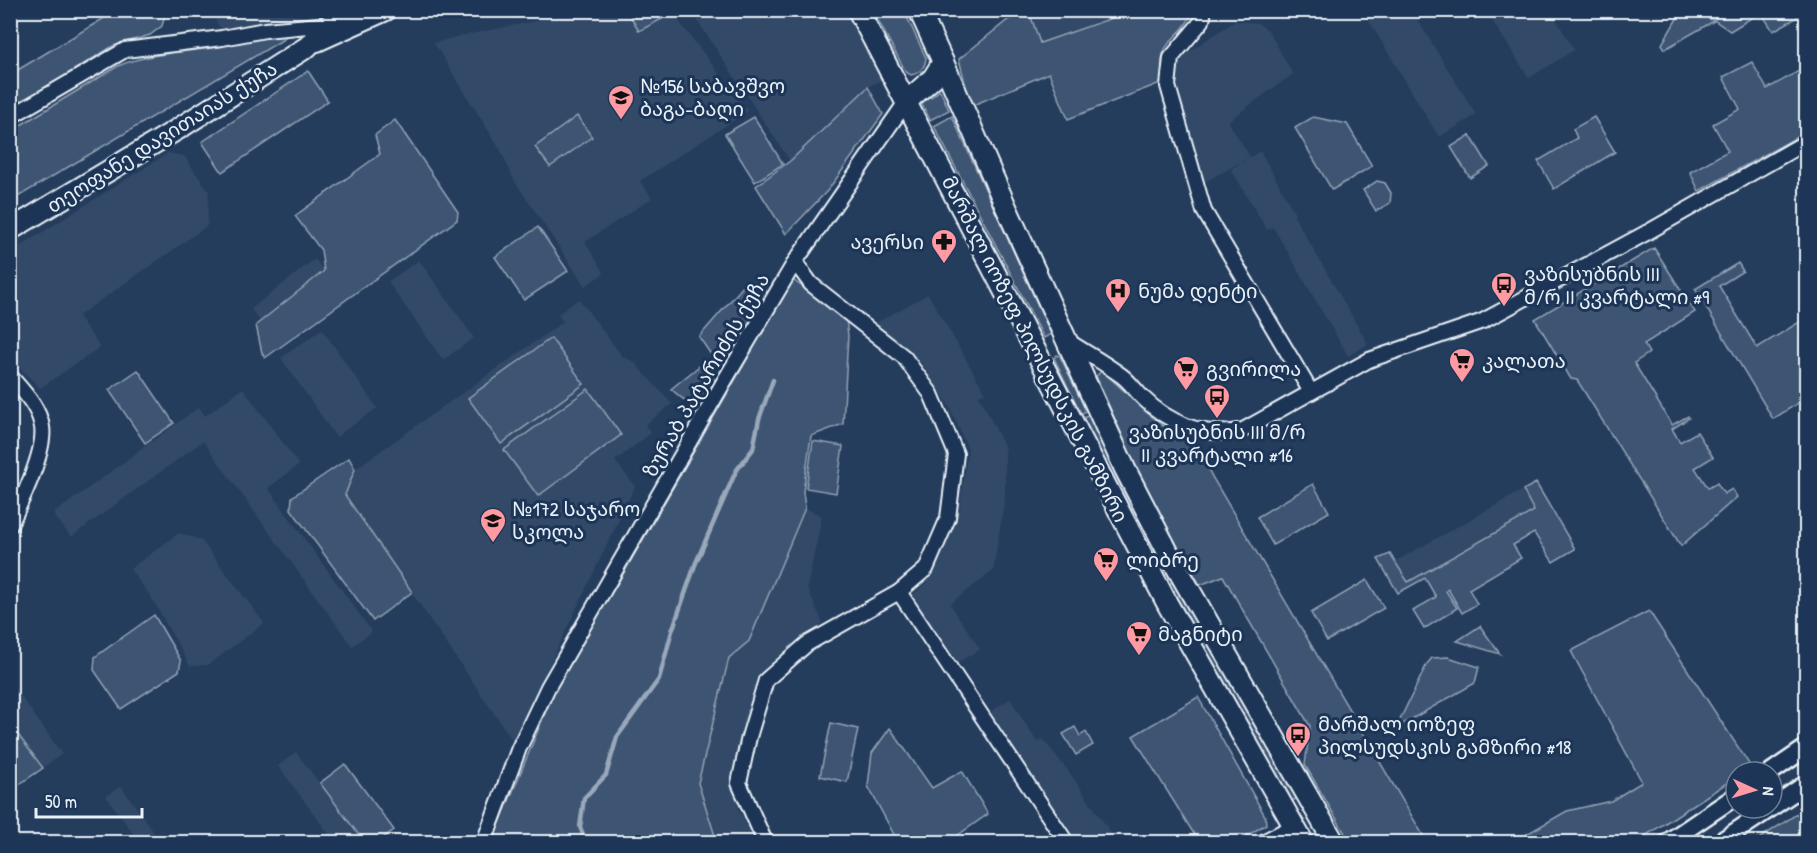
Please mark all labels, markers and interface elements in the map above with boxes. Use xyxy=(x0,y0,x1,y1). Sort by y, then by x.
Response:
street label: თეოფანე დავითაიას ქუჩა xyxy=(41,54,282,219)
place label: №156 საბავშვო ბაგა-ბაღი xyxy=(640,72,785,122)
school or university icon: №156 საბავშვო ბაგა-ბაღი xyxy=(606,83,636,121)
street label: მარშალ იოზეფ პილსუდსკის გამზირი xyxy=(936,171,1135,527)
pharmacy icon: ავერსი xyxy=(929,227,959,265)
place label: ავერსი xyxy=(850,228,924,255)
place label: ვაზისუბნის III მ/რ II კვარტალი #9 xyxy=(1524,260,1709,310)
street label: ზურაბ პატარიძის ქუჩა xyxy=(636,268,775,482)
bus stop icon: ვაზისუბნის III მ/რ II კვარტალი #9 xyxy=(1489,270,1519,308)
hospital icon: ნუმა დენტი xyxy=(1103,276,1133,314)
place label: ნუმა დენტი xyxy=(1138,277,1258,304)
supermarket icon: კალათა xyxy=(1447,346,1477,384)
place label: კალათა xyxy=(1482,347,1566,374)
supermarket icon: გვირილა xyxy=(1171,354,1201,392)
place label: გვირილა xyxy=(1206,355,1301,382)
bus stop icon: ვაზისუბნის III მ/რ II კვარტალი #16 xyxy=(1202,382,1232,420)
place label: ვაზისუბნის III მ/რ II კვარტალი #16 xyxy=(1128,418,1306,468)
place label: №172 საჯარო სკოლა xyxy=(512,495,640,545)
school or university icon: №172 საჯარო სკოლა xyxy=(478,506,508,544)
supermarket icon: ლიბრე xyxy=(1091,545,1121,583)
place label: ლიბრე xyxy=(1126,546,1199,573)
supermarket icon: მაგნიტი xyxy=(1124,619,1154,657)
place label: მაგნიტი xyxy=(1158,620,1243,647)
place label: მარშალ იოზეფ პილსუდსკის გამზირი #18 xyxy=(1318,710,1571,760)
bus stop icon: მარშალ იოზეფ პილსუდსკის გამზირი #18 xyxy=(1283,720,1313,758)
north arrow xyxy=(1724,760,1784,820)
scale bar xyxy=(36,781,142,819)
text: N xyxy=(1758,786,1780,797)
text: 50 m xyxy=(45,789,77,814)

